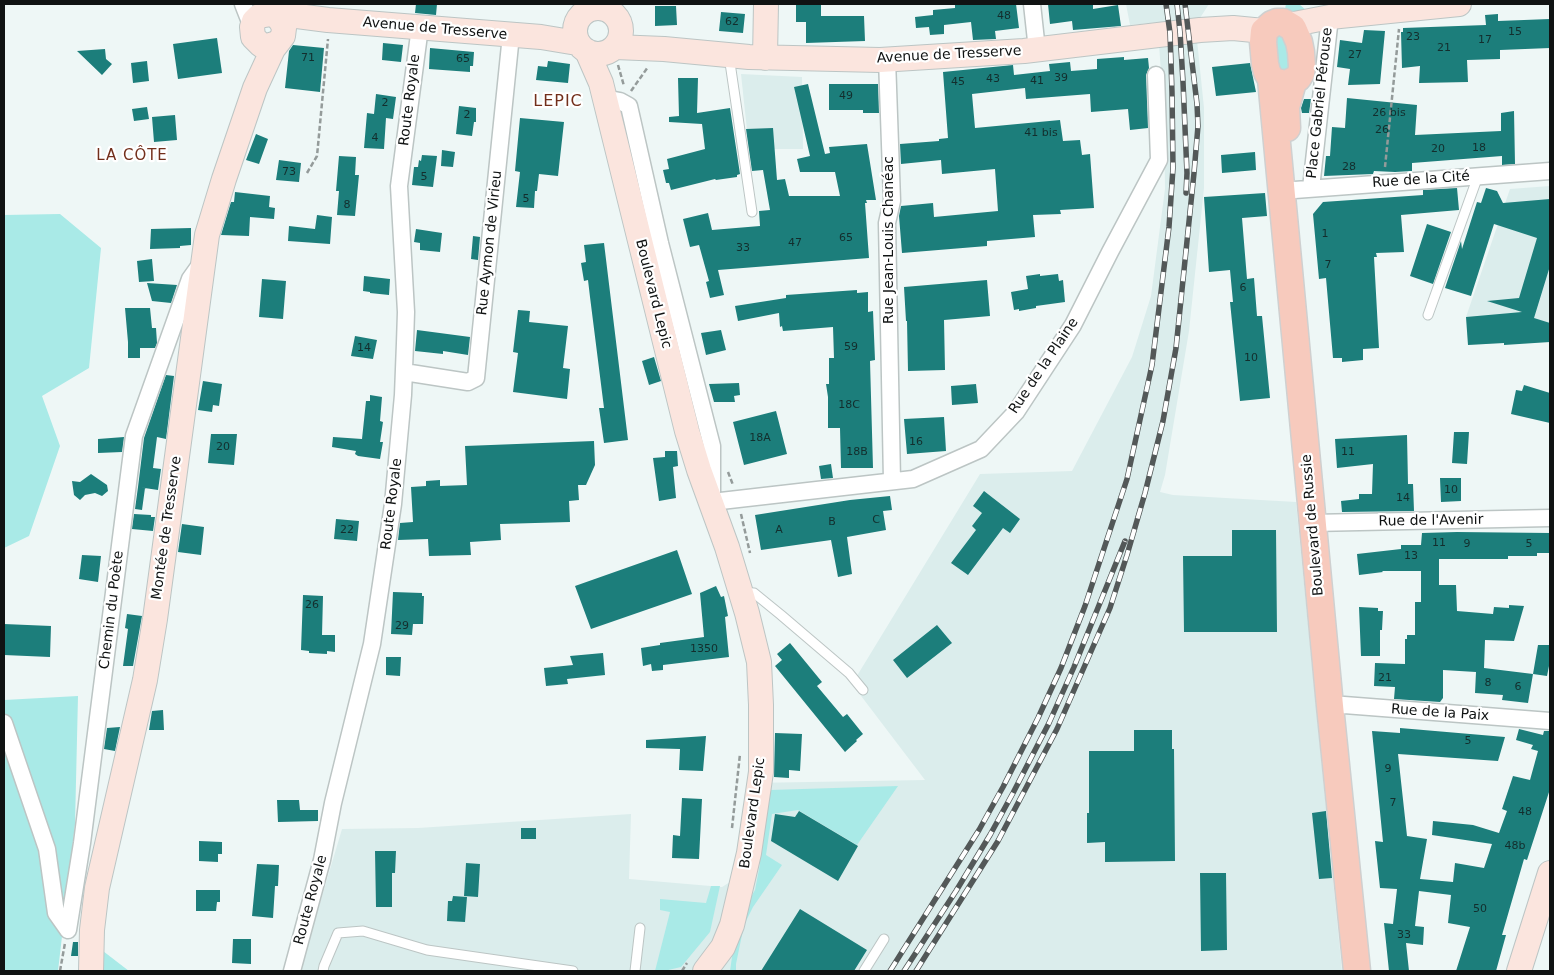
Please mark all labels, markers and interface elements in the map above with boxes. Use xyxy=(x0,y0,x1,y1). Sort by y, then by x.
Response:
house number: 48 xyxy=(997,9,1011,23)
street label: Avenue de Tresserve xyxy=(362,14,508,44)
house number: 62 xyxy=(725,15,739,29)
house number: 15 xyxy=(1508,25,1522,39)
street label: Place Gabriel Pérouse xyxy=(1304,27,1336,179)
house number: 23 xyxy=(1406,30,1420,44)
house number: 17 xyxy=(1478,33,1492,47)
house number: 21 xyxy=(1437,41,1451,55)
street label: Avenue de Tresserve xyxy=(876,43,1022,67)
house number: 27 xyxy=(1348,48,1362,62)
house number: 71 xyxy=(301,51,315,65)
house number: 65 xyxy=(456,52,470,66)
street label: Route Royale xyxy=(396,53,424,147)
house number: 39 xyxy=(1054,71,1068,85)
house number: 43 xyxy=(986,72,1000,86)
house number: 41 xyxy=(1030,74,1044,88)
house number: 45 xyxy=(951,75,965,89)
house number: 49 xyxy=(839,89,853,103)
district label: LEPIC xyxy=(533,92,583,112)
house number: 2 xyxy=(382,96,388,110)
house number: 26 bis xyxy=(1372,106,1406,120)
house number: 2 xyxy=(464,108,470,122)
house number: 26 xyxy=(1375,123,1389,137)
house number: 41 bis xyxy=(1024,126,1058,140)
house number: 4 xyxy=(372,131,378,145)
house number: 18 xyxy=(1472,141,1486,155)
house number: 20 xyxy=(1431,142,1445,156)
district label: LA CÔTE xyxy=(95,147,169,165)
street label: Rue Jean-Louis Chanéac xyxy=(881,156,897,324)
house number: 28 xyxy=(1342,160,1356,174)
house number: 73 xyxy=(282,165,296,179)
street label: Rue de la Cité xyxy=(1372,168,1470,192)
house number: 5 xyxy=(421,170,427,184)
street label: Rue Aymon de Virieu xyxy=(474,170,506,316)
house number: 5 xyxy=(523,192,529,206)
house number: 8 xyxy=(344,198,350,212)
house number: 1 xyxy=(1322,227,1328,241)
house number: 65 xyxy=(839,231,853,245)
house number: 47 xyxy=(788,236,802,250)
street label: Boulevard Lepic xyxy=(631,238,675,350)
house number: 33 xyxy=(736,241,750,255)
house number: 7 xyxy=(1325,258,1331,272)
house number: 6 xyxy=(1240,281,1246,295)
street label: Rue de la Plaine xyxy=(1006,315,1082,417)
house number: 59 xyxy=(844,340,858,354)
house number: 14 xyxy=(357,341,371,355)
house number: 10 xyxy=(1244,351,1258,365)
house number: 18C xyxy=(838,398,860,412)
house number: 18A xyxy=(749,431,771,445)
house number: 16 xyxy=(909,435,923,449)
house number: 20 xyxy=(216,440,230,454)
house number: 18B xyxy=(846,445,868,459)
house number: 11 xyxy=(1341,445,1355,459)
street label: Boulevard de Russie xyxy=(1298,453,1328,597)
street label: Montée de Tresserve xyxy=(149,455,185,601)
street label: Route Royale xyxy=(378,457,406,551)
house number: 10 xyxy=(1444,483,1458,497)
house number: 14 xyxy=(1396,491,1410,505)
street label: Rue de l'Avenir xyxy=(1378,512,1484,530)
house number: C xyxy=(872,513,880,527)
house number: B xyxy=(828,515,836,529)
house number: 22 xyxy=(340,523,354,537)
house number: A xyxy=(775,523,783,537)
house number: 11 xyxy=(1432,536,1446,550)
house number: 9 xyxy=(1464,537,1470,551)
house number: 5 xyxy=(1526,537,1532,551)
house number: 13 xyxy=(1404,549,1418,563)
street label: Chemin du Poète xyxy=(96,550,128,670)
house number: 26 xyxy=(305,598,319,612)
house number: 29 xyxy=(395,619,409,633)
house number: 1350 xyxy=(690,642,718,656)
house number: 21 xyxy=(1378,671,1392,685)
house number: 8 xyxy=(1485,676,1491,690)
house number: 6 xyxy=(1515,680,1521,694)
street label: Rue de la Paix xyxy=(1390,701,1490,725)
house number: 5 xyxy=(1465,734,1471,748)
street label: Boulevard Lepic xyxy=(737,756,769,870)
house number: 9 xyxy=(1385,762,1391,776)
house number: 7 xyxy=(1390,796,1396,810)
house number: 48 xyxy=(1518,805,1532,819)
house number: 48b xyxy=(1505,839,1525,853)
street label: Route Royale xyxy=(291,853,331,947)
house number: 50 xyxy=(1473,902,1487,916)
house number: 33 xyxy=(1397,928,1411,942)

